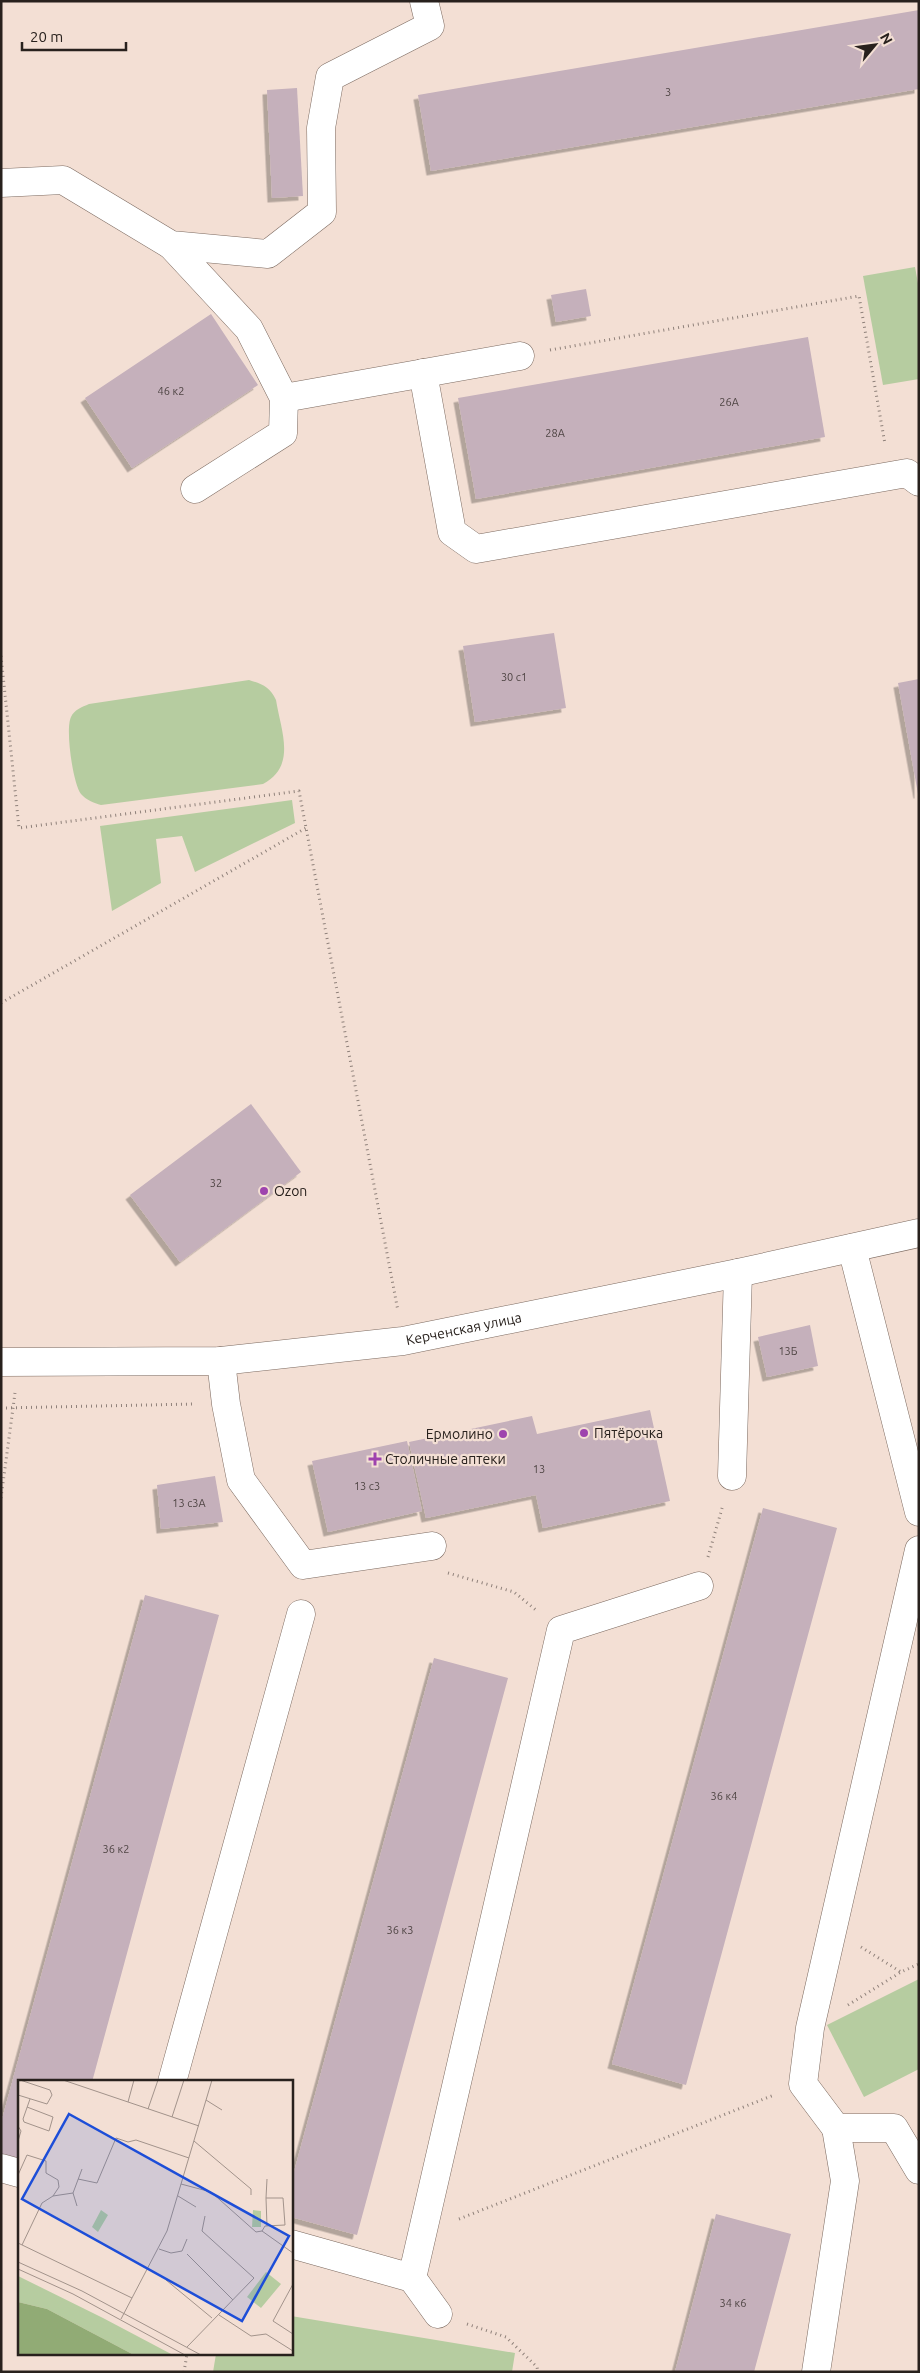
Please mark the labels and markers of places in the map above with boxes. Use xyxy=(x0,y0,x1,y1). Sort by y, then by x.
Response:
place label: Ozon xyxy=(274,1183,307,1199)
marker: Ozon xyxy=(258,1185,270,1197)
place label: Пятёрочка xyxy=(594,1425,663,1441)
place label: Ермолино xyxy=(426,1426,493,1442)
marker: Пятёрочка xyxy=(578,1427,590,1439)
marker: Ермолино xyxy=(497,1428,509,1440)
place label: Столичные аптеки xyxy=(385,1451,506,1467)
marker: Столичные аптеки xyxy=(369,1453,381,1465)

